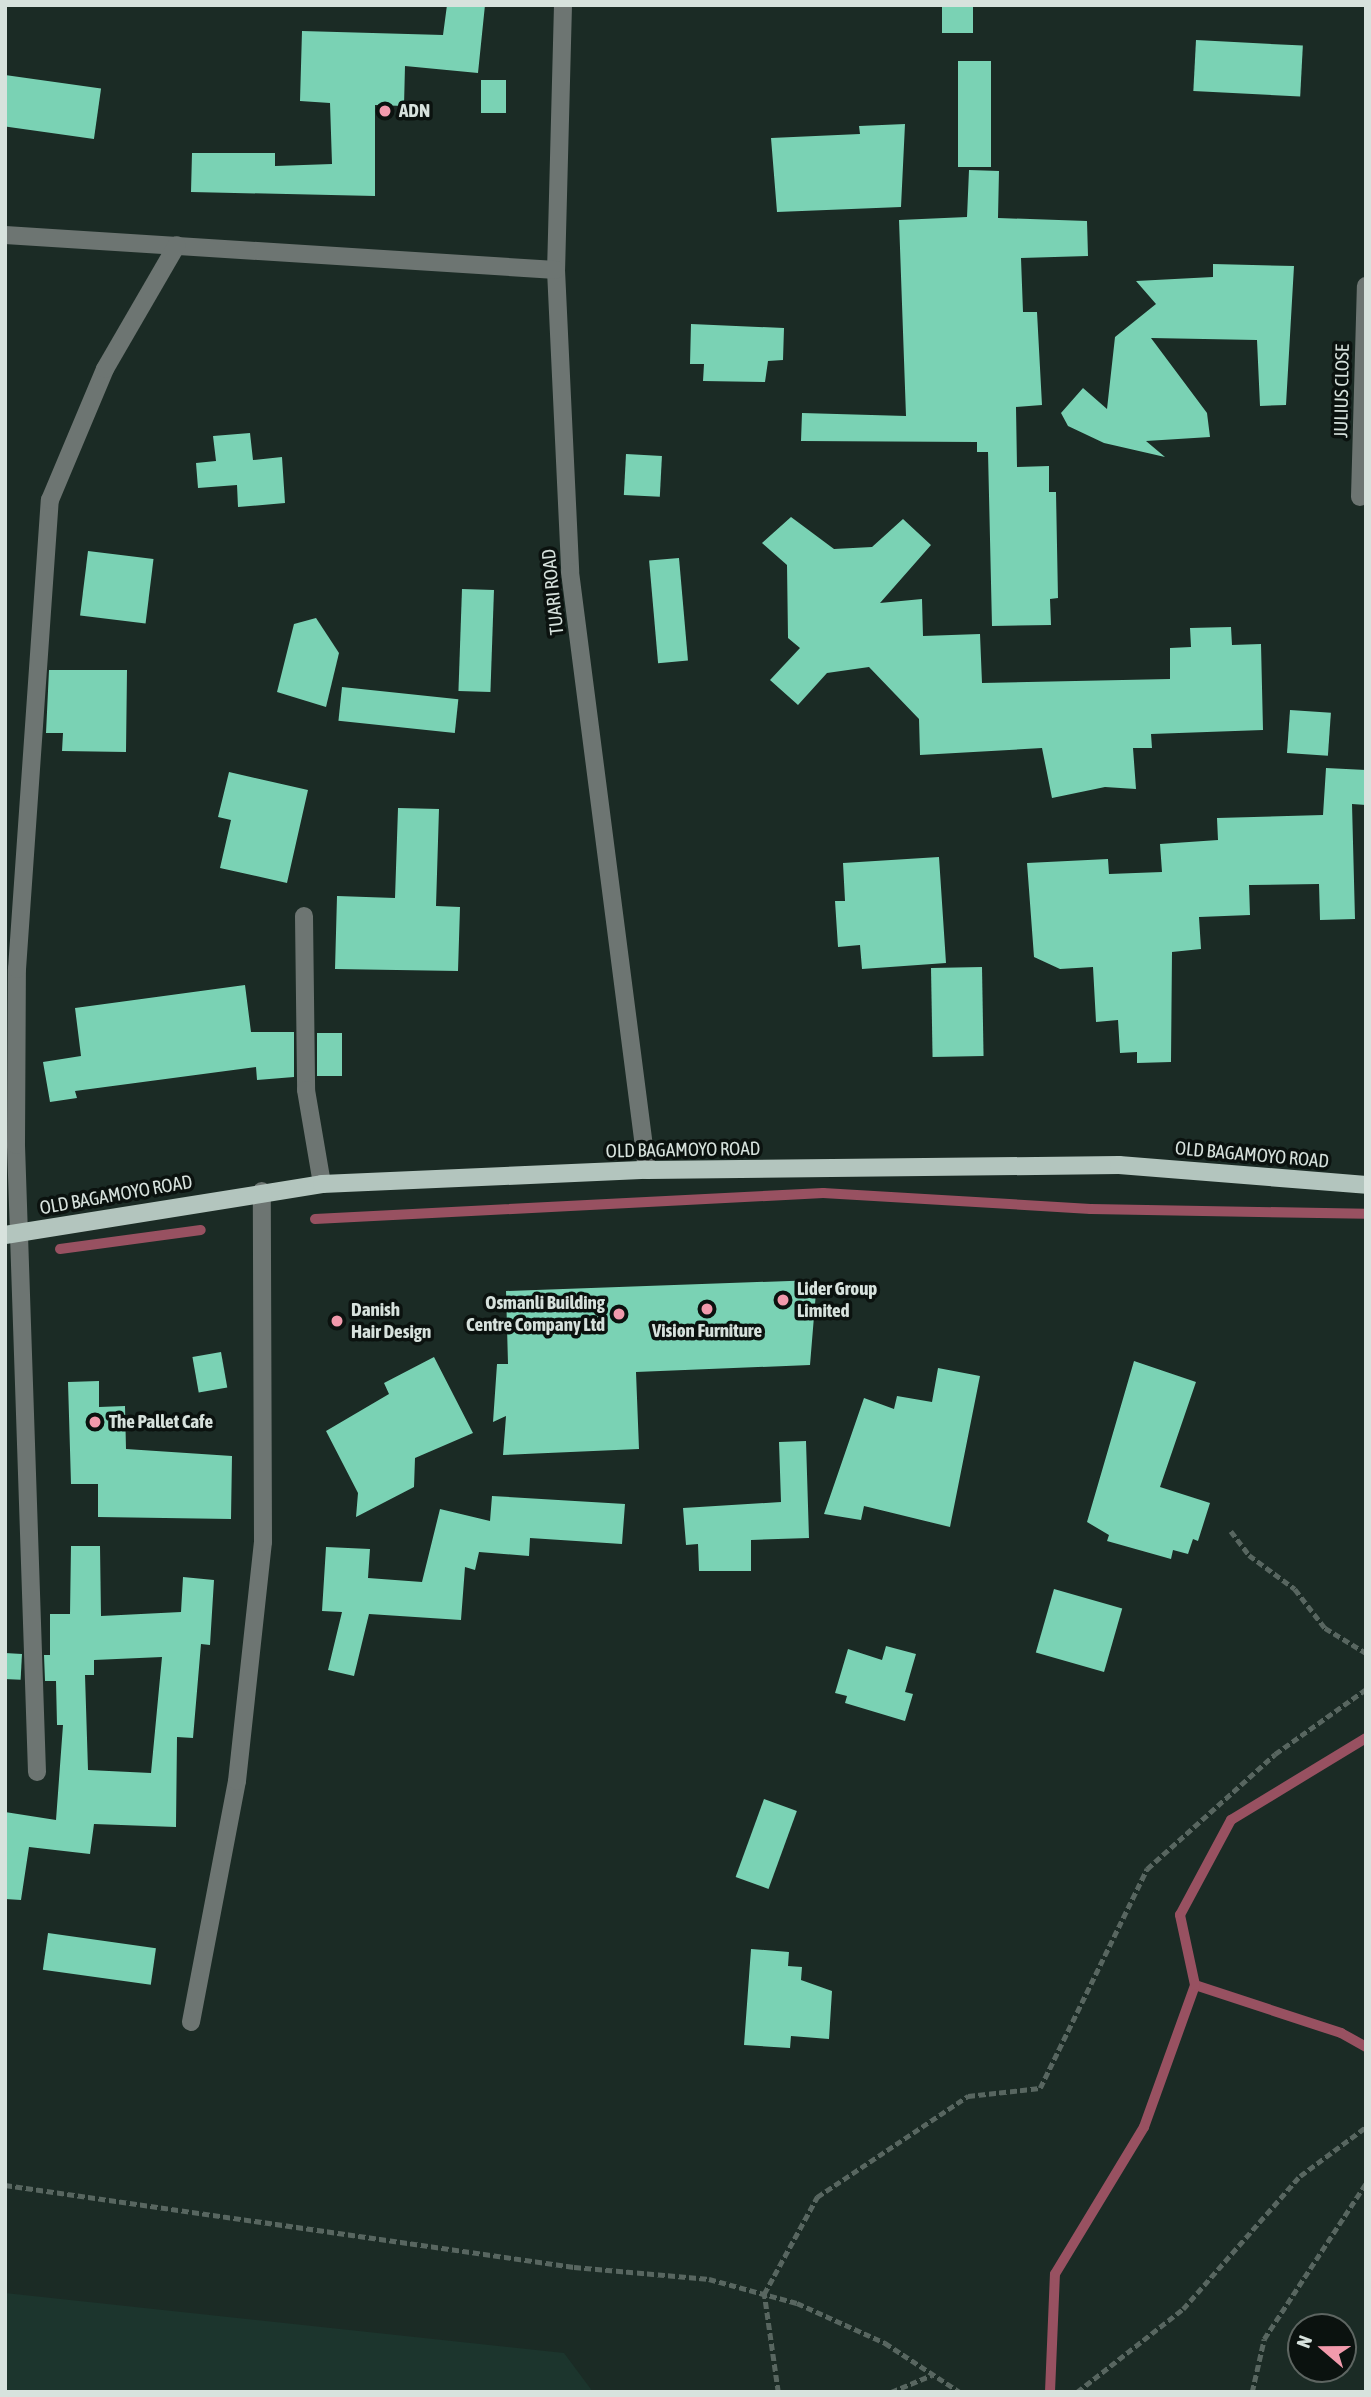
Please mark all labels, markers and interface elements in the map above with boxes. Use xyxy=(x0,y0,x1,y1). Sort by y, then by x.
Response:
place label: ADN xyxy=(399,100,430,122)
marker: ADN xyxy=(377,103,393,119)
street label: JULIUS CLOSE xyxy=(1330,344,1354,438)
street label: TUARI ROAD xyxy=(537,548,569,636)
street label: OLD BAGAMOYO ROAD xyxy=(606,1137,760,1163)
street label: OLD BAGAMOYO ROAD xyxy=(1174,1137,1330,1173)
street label: OLD BAGAMOYO ROAD xyxy=(38,1170,194,1220)
place label: Lider Group Limited xyxy=(797,1278,877,1322)
place label: Osmanli Building Centre Company Ltd xyxy=(466,1292,605,1336)
marker: Lider Group Limited xyxy=(775,1292,791,1308)
place label: Danish Hair Design xyxy=(351,1299,431,1343)
marker: Vision Furniture xyxy=(699,1301,715,1317)
marker: Osmanli Building Centre Company Ltd xyxy=(611,1306,627,1322)
marker: Danish Hair Design xyxy=(329,1313,345,1329)
place label: Vision Furniture xyxy=(652,1320,762,1342)
place label: The Pallet Cafe xyxy=(109,1411,213,1433)
marker: The Pallet Cafe xyxy=(87,1414,103,1430)
north arrow xyxy=(1287,2313,1357,2383)
text: N xyxy=(1292,2332,1316,2351)

